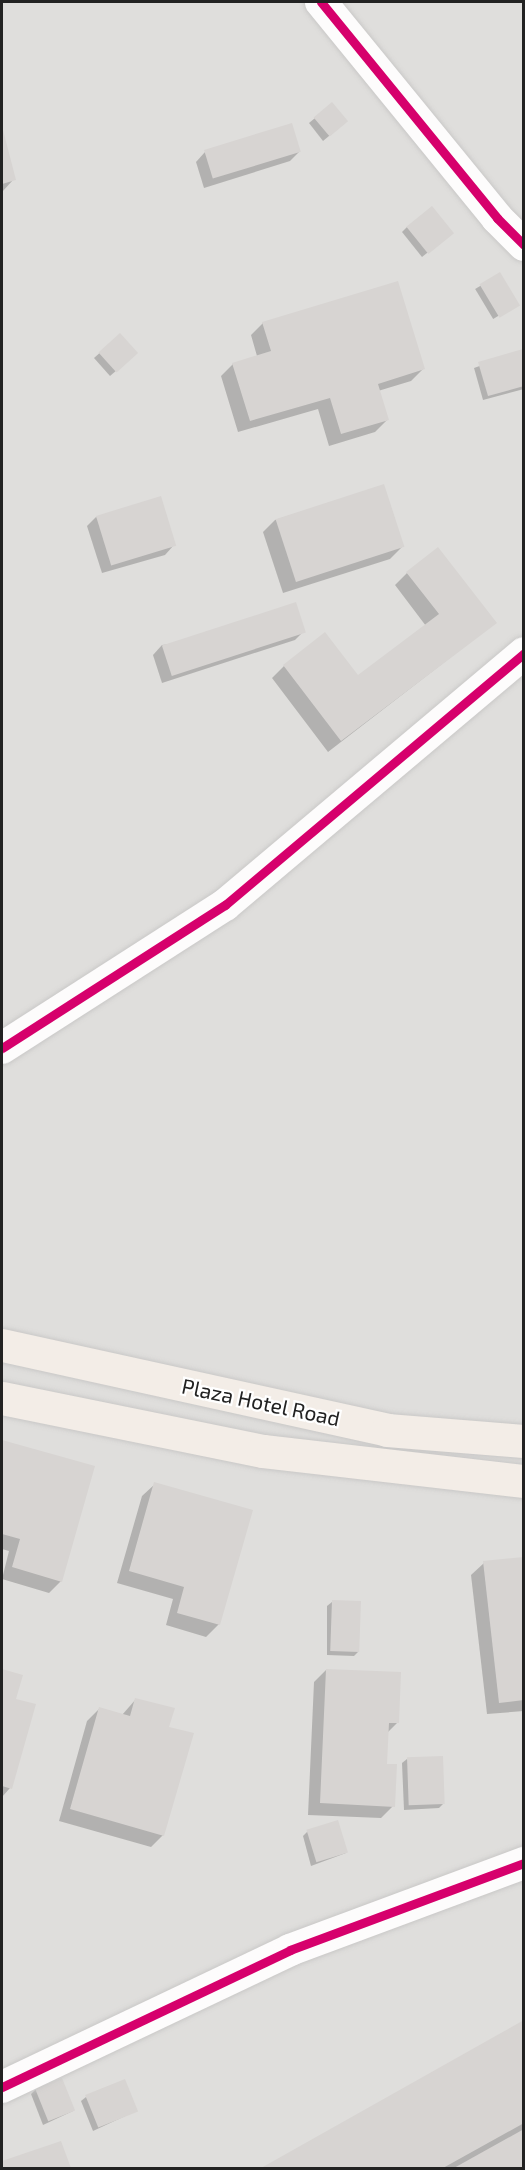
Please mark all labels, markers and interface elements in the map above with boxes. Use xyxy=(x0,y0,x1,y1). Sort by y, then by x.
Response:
street label: Plaza Hotel Road xyxy=(179,1373,343,1431)

